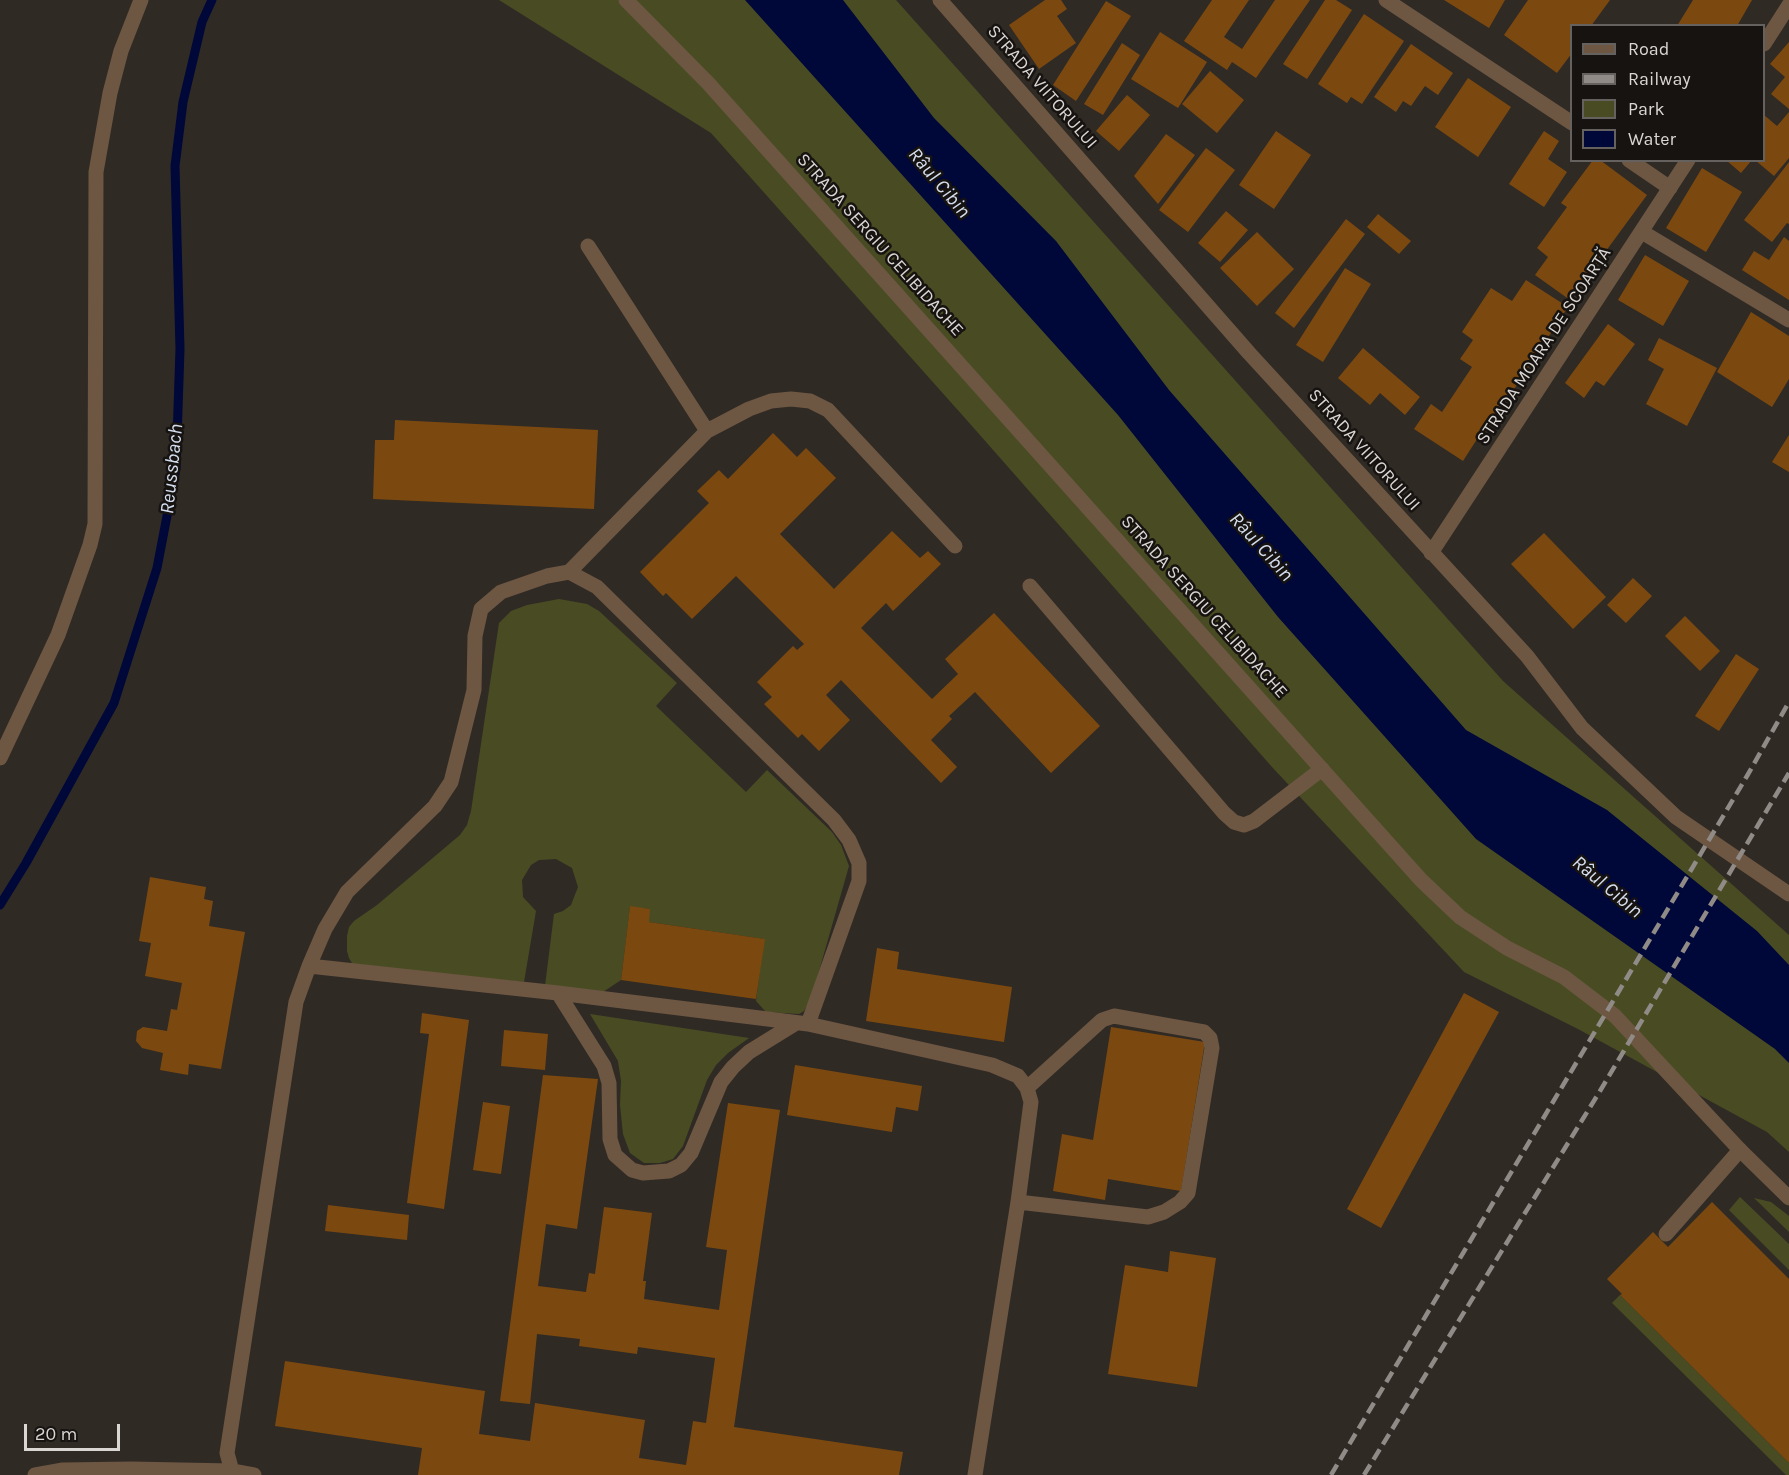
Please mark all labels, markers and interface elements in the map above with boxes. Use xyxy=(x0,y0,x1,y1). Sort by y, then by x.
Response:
street label: STRADA VIITORULUI xyxy=(982,21,1102,153)
legend xyxy=(1570,24,1765,162)
text: Road xyxy=(1628,38,1669,60)
text: Railway xyxy=(1628,68,1691,90)
text: Park xyxy=(1628,98,1665,120)
text: Water xyxy=(1628,128,1676,150)
water label: Râul Cibin xyxy=(903,143,975,223)
street label: STRADA SERGIU CELIBIDACHE xyxy=(792,149,968,341)
street label: STRADA MOARA DE SCOARȚĂ xyxy=(1472,244,1616,448)
street label: STRADA VIITORULUI xyxy=(1304,385,1424,515)
water label: Reussbach xyxy=(155,423,189,515)
water label: Râul Cibin xyxy=(1224,508,1298,586)
street label: STRADA SERGIU CELIBIDACHE xyxy=(1116,511,1292,703)
water label: Râul Cibin xyxy=(1567,851,1647,923)
scale bar xyxy=(27,1412,123,1450)
text: 20 m xyxy=(35,1423,77,1445)

